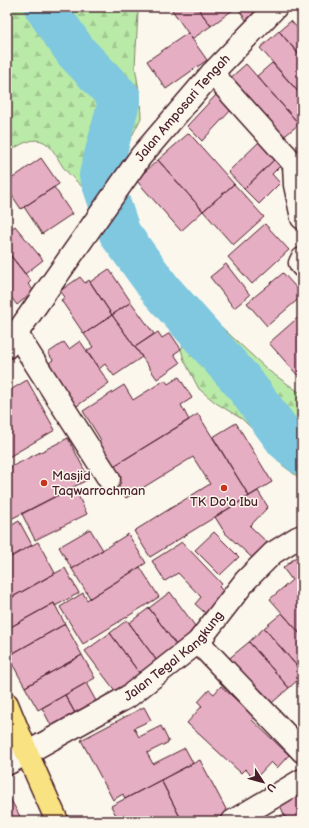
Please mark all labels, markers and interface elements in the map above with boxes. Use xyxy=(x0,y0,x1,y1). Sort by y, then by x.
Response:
street label: Jalan Amposari Tengah xyxy=(132,51,234,164)
place label: Masjid Taqwarrochman xyxy=(52,468,145,499)
marker: Masjid Taqwarrochman xyxy=(39,478,49,488)
marker: TK Do'a Ibu xyxy=(219,483,229,493)
place label: TK Do'a Ibu xyxy=(190,494,258,510)
street label: Jalan Tegal Kangkung xyxy=(122,608,227,705)
north arrow xyxy=(243,762,283,802)
text: U xyxy=(263,781,278,795)

